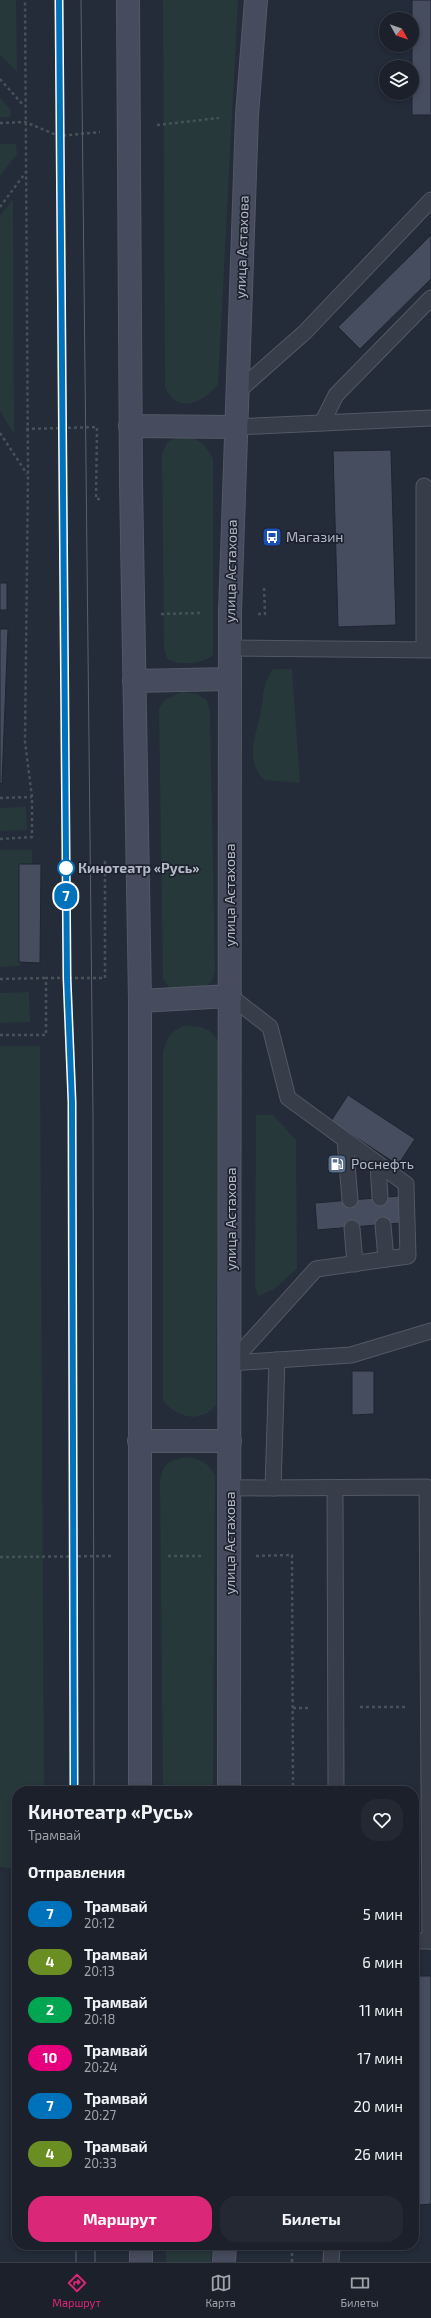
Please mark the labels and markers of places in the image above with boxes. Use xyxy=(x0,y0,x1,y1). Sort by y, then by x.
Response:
bus stop icon: Магазин xyxy=(261,526,283,548)
place label: Магазин xyxy=(286,528,344,545)
marker: Кинотеатр «Русь» xyxy=(57,859,75,877)
place label: Кинотеатр «Русь» xyxy=(78,859,200,876)
fuel station icon: Роснефть xyxy=(326,1153,348,1175)
place label: Роснефть xyxy=(351,1155,414,1172)

